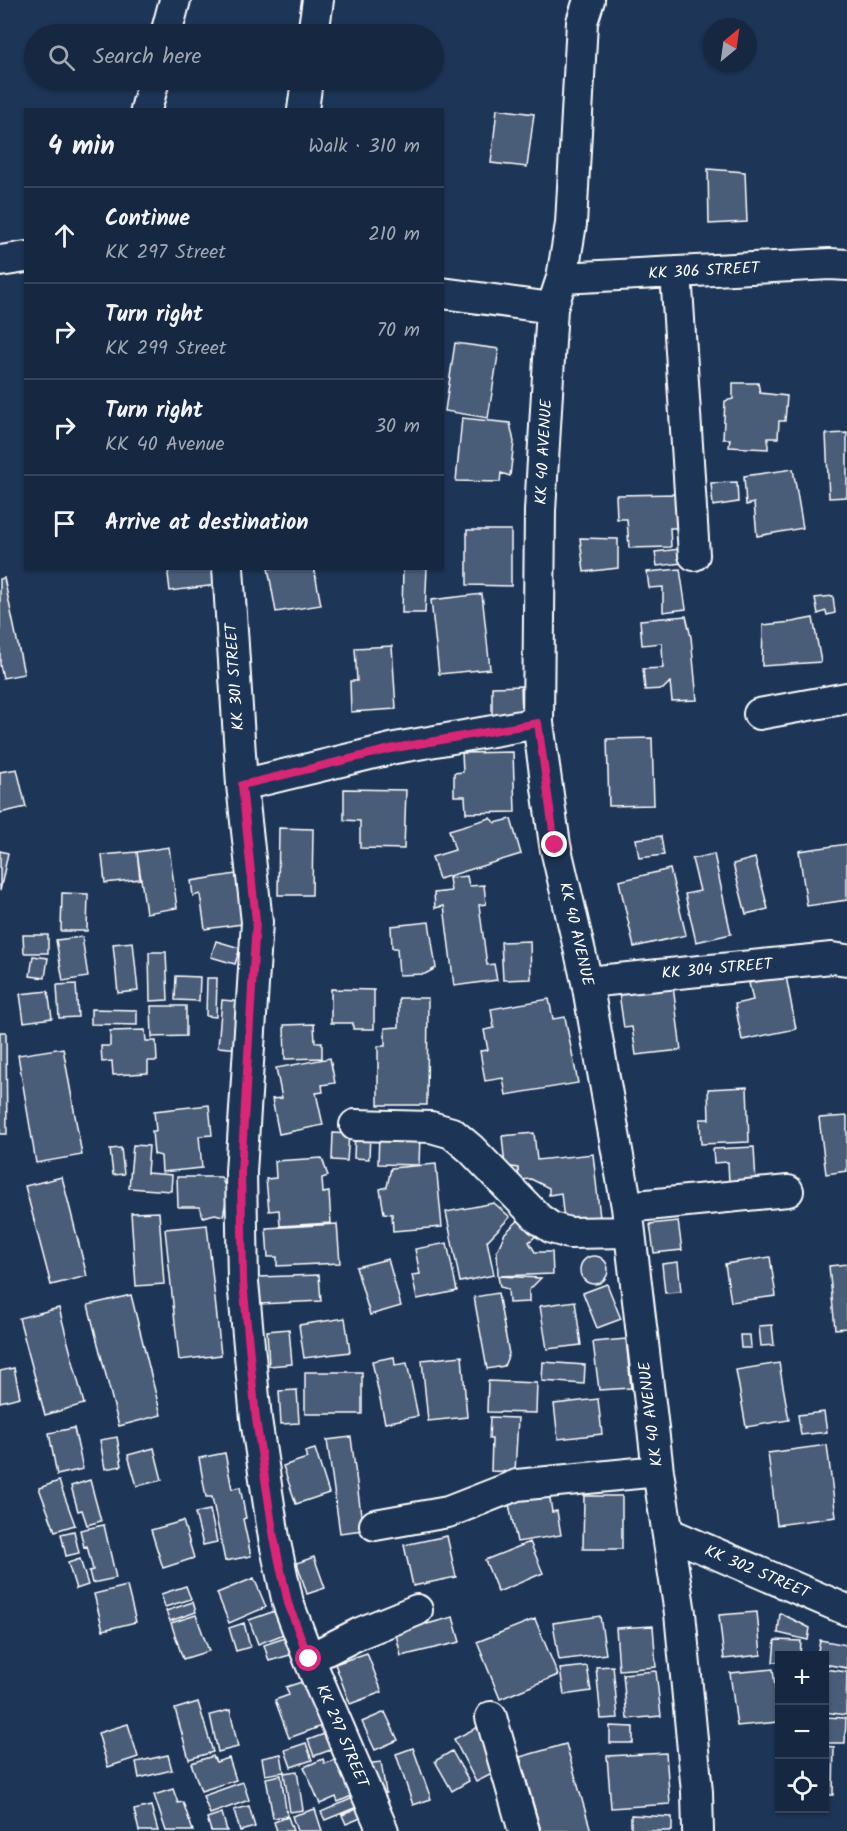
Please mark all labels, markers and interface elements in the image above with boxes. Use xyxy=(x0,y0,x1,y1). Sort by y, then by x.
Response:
north arrow xyxy=(703,18,757,72)
search box xyxy=(24,24,444,90)
text: Search here xyxy=(93,40,201,75)
icon: search xyxy=(45,41,78,74)
text: 4 min xyxy=(48,126,115,168)
text: Walk · 310 m xyxy=(308,131,420,163)
text: Continue xyxy=(105,202,190,237)
icon: ahead xyxy=(48,219,81,252)
text: 210 m xyxy=(368,219,420,251)
text: KK 297 Street xyxy=(105,237,226,269)
street label: KK 306 STREET xyxy=(648,256,762,286)
text: Turn right xyxy=(105,298,203,333)
icon: right xyxy=(48,315,81,348)
text: 70 m xyxy=(377,315,420,347)
text: KK 299 Street xyxy=(105,333,227,365)
text: Turn right xyxy=(105,394,203,429)
street label: KK 40 AVENUE xyxy=(529,398,559,506)
icon: right xyxy=(48,411,81,444)
text: 30 m xyxy=(375,411,420,443)
text: KK 40 Avenue xyxy=(105,429,225,461)
text: Arrive at destination xyxy=(105,506,308,541)
icon: arrive xyxy=(48,507,81,540)
street label: KK 301 STREET xyxy=(219,621,251,732)
route end xyxy=(541,831,567,857)
street label: KK 40 AVENUE xyxy=(552,880,600,989)
street label: KK 304 STREET xyxy=(660,952,775,986)
street label: KK 40 AVENUE xyxy=(632,1359,670,1468)
street label: KK 302 STREET xyxy=(701,1539,815,1606)
route start xyxy=(295,1645,321,1671)
map controls xyxy=(775,1651,829,1813)
button: + xyxy=(775,1651,829,1705)
street label: KK 297 STREET xyxy=(309,1681,376,1793)
button: − xyxy=(775,1705,829,1759)
button: locate xyxy=(775,1759,829,1813)

